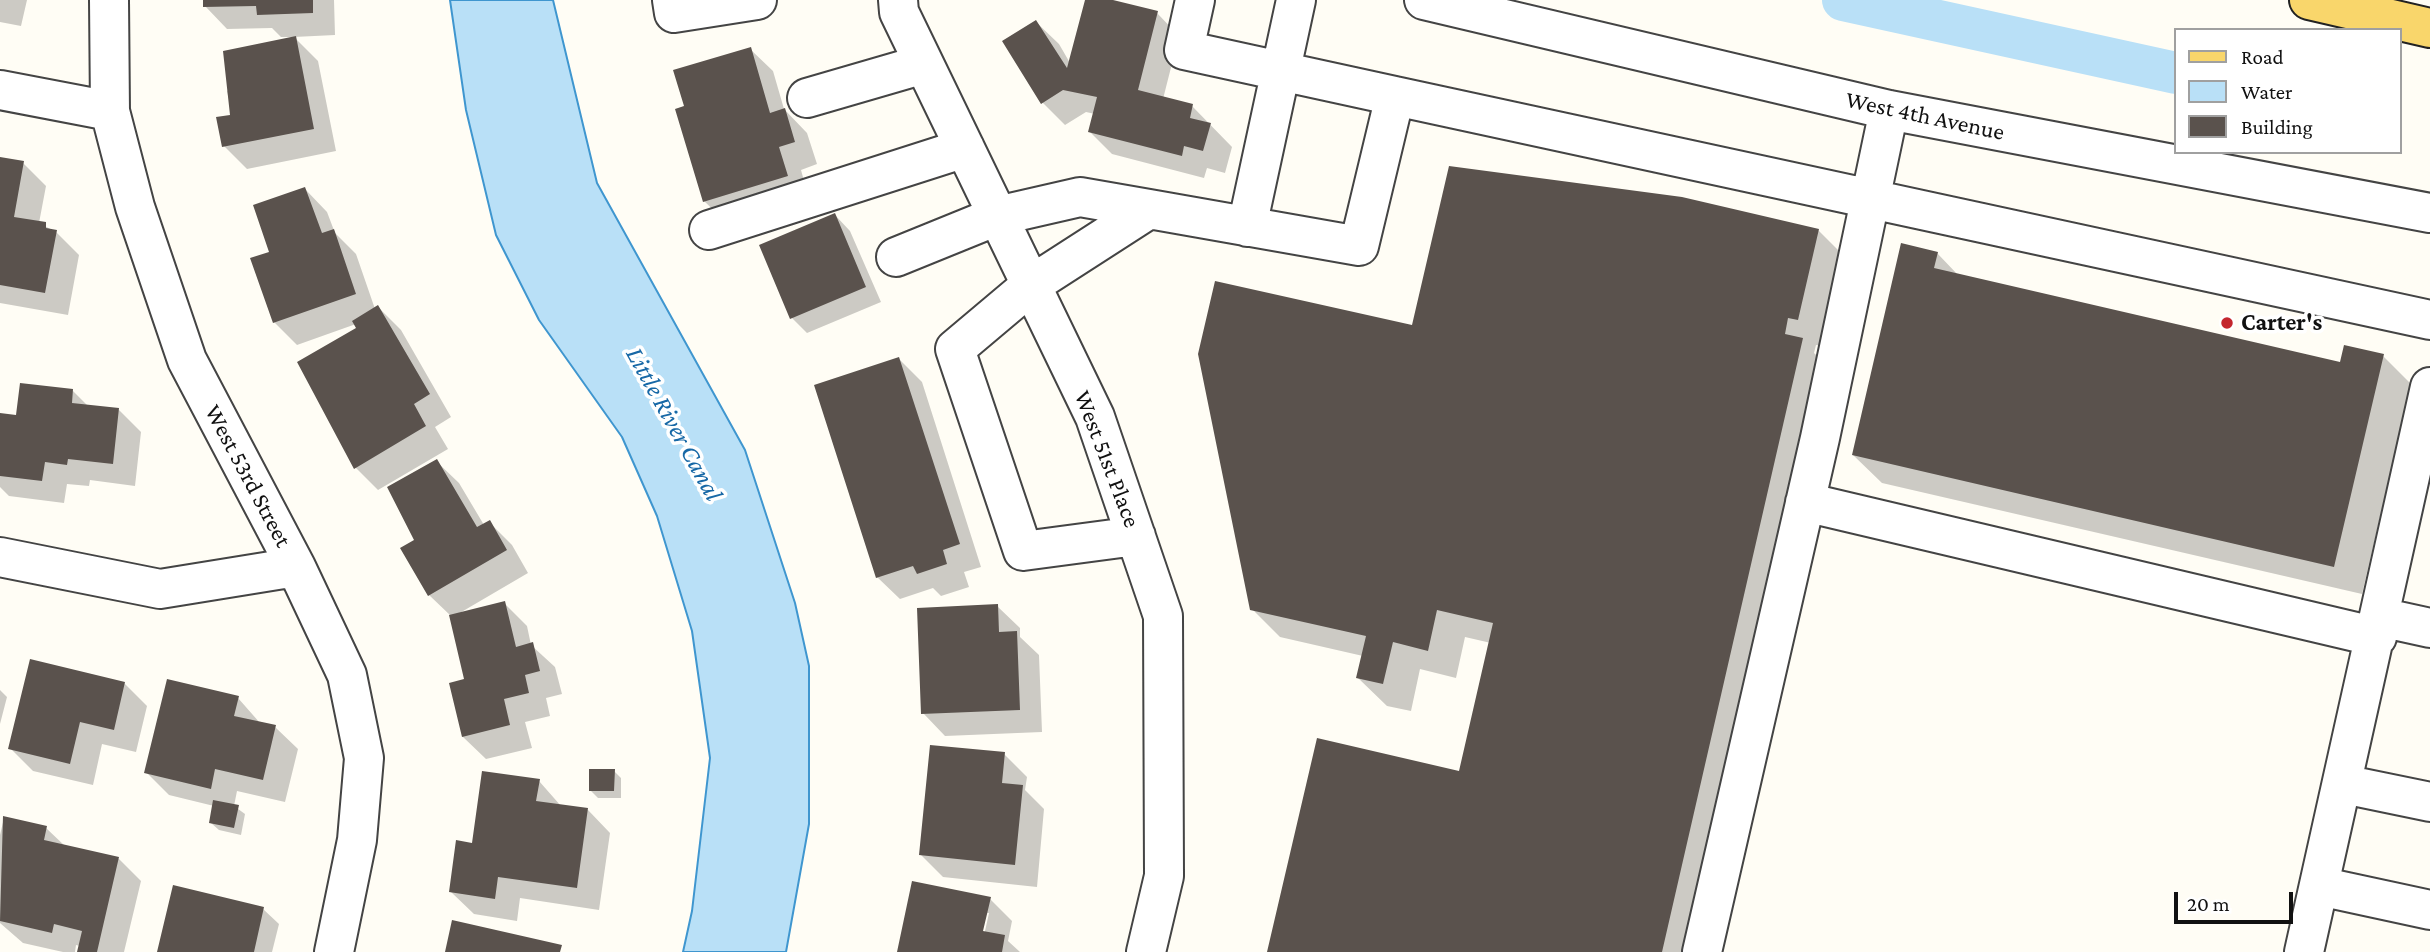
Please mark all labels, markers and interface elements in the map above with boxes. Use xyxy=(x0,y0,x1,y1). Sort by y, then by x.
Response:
legend xyxy=(2174,28,2402,154)
text: Road xyxy=(2241,45,2284,69)
text: Water xyxy=(2241,80,2293,104)
street label: West 4th Avenue xyxy=(1843,85,2007,147)
text: Building xyxy=(2241,115,2313,139)
place label: Carter's xyxy=(2241,309,2322,337)
marker: Carter's xyxy=(2219,315,2235,331)
water label: Little River Canal xyxy=(619,341,729,507)
street label: West 51st Place xyxy=(1068,386,1146,532)
street label: West 53rd Street xyxy=(198,400,298,552)
scale bar xyxy=(2178,878,2297,922)
text: 20 m xyxy=(2187,892,2230,916)

